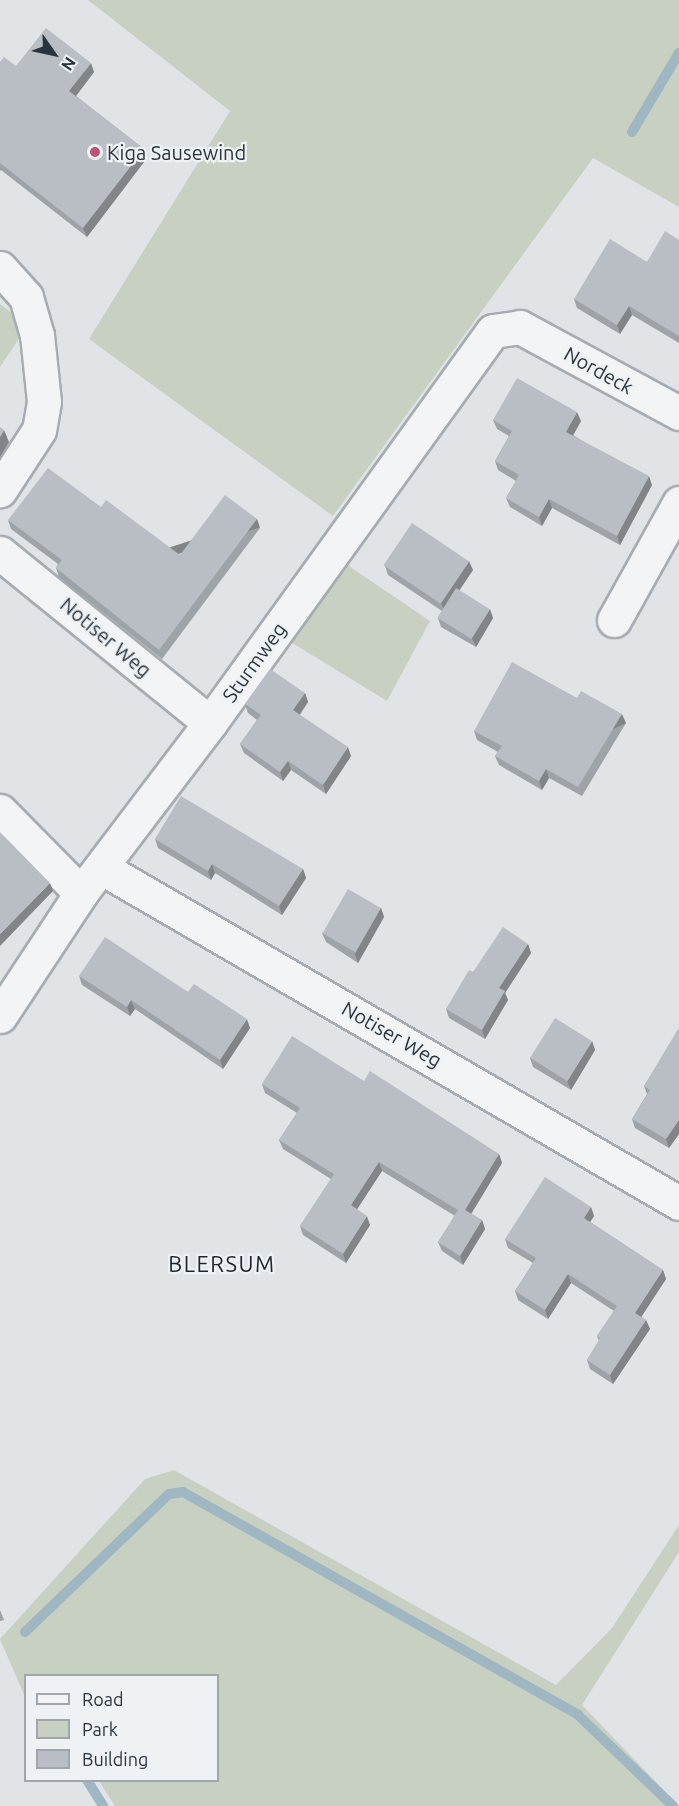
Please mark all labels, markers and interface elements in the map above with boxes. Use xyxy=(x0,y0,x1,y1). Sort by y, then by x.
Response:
north arrow xyxy=(24,24,84,84)
text: N xyxy=(58,54,80,74)
place label: Kiga Sausewind xyxy=(107,140,246,164)
marker: Kiga Sausewind xyxy=(88,145,102,159)
street label: Nordeck xyxy=(560,341,638,399)
street label: Notiser Weg xyxy=(56,592,156,682)
street label: Sturmweg xyxy=(217,617,291,707)
street label: Notiser Weg xyxy=(338,996,446,1072)
district label: BLERSUM xyxy=(168,1251,276,1277)
legend xyxy=(24,1674,219,1782)
text: Road xyxy=(82,1689,124,1709)
text: Park xyxy=(82,1719,118,1739)
text: Building xyxy=(82,1749,148,1769)

